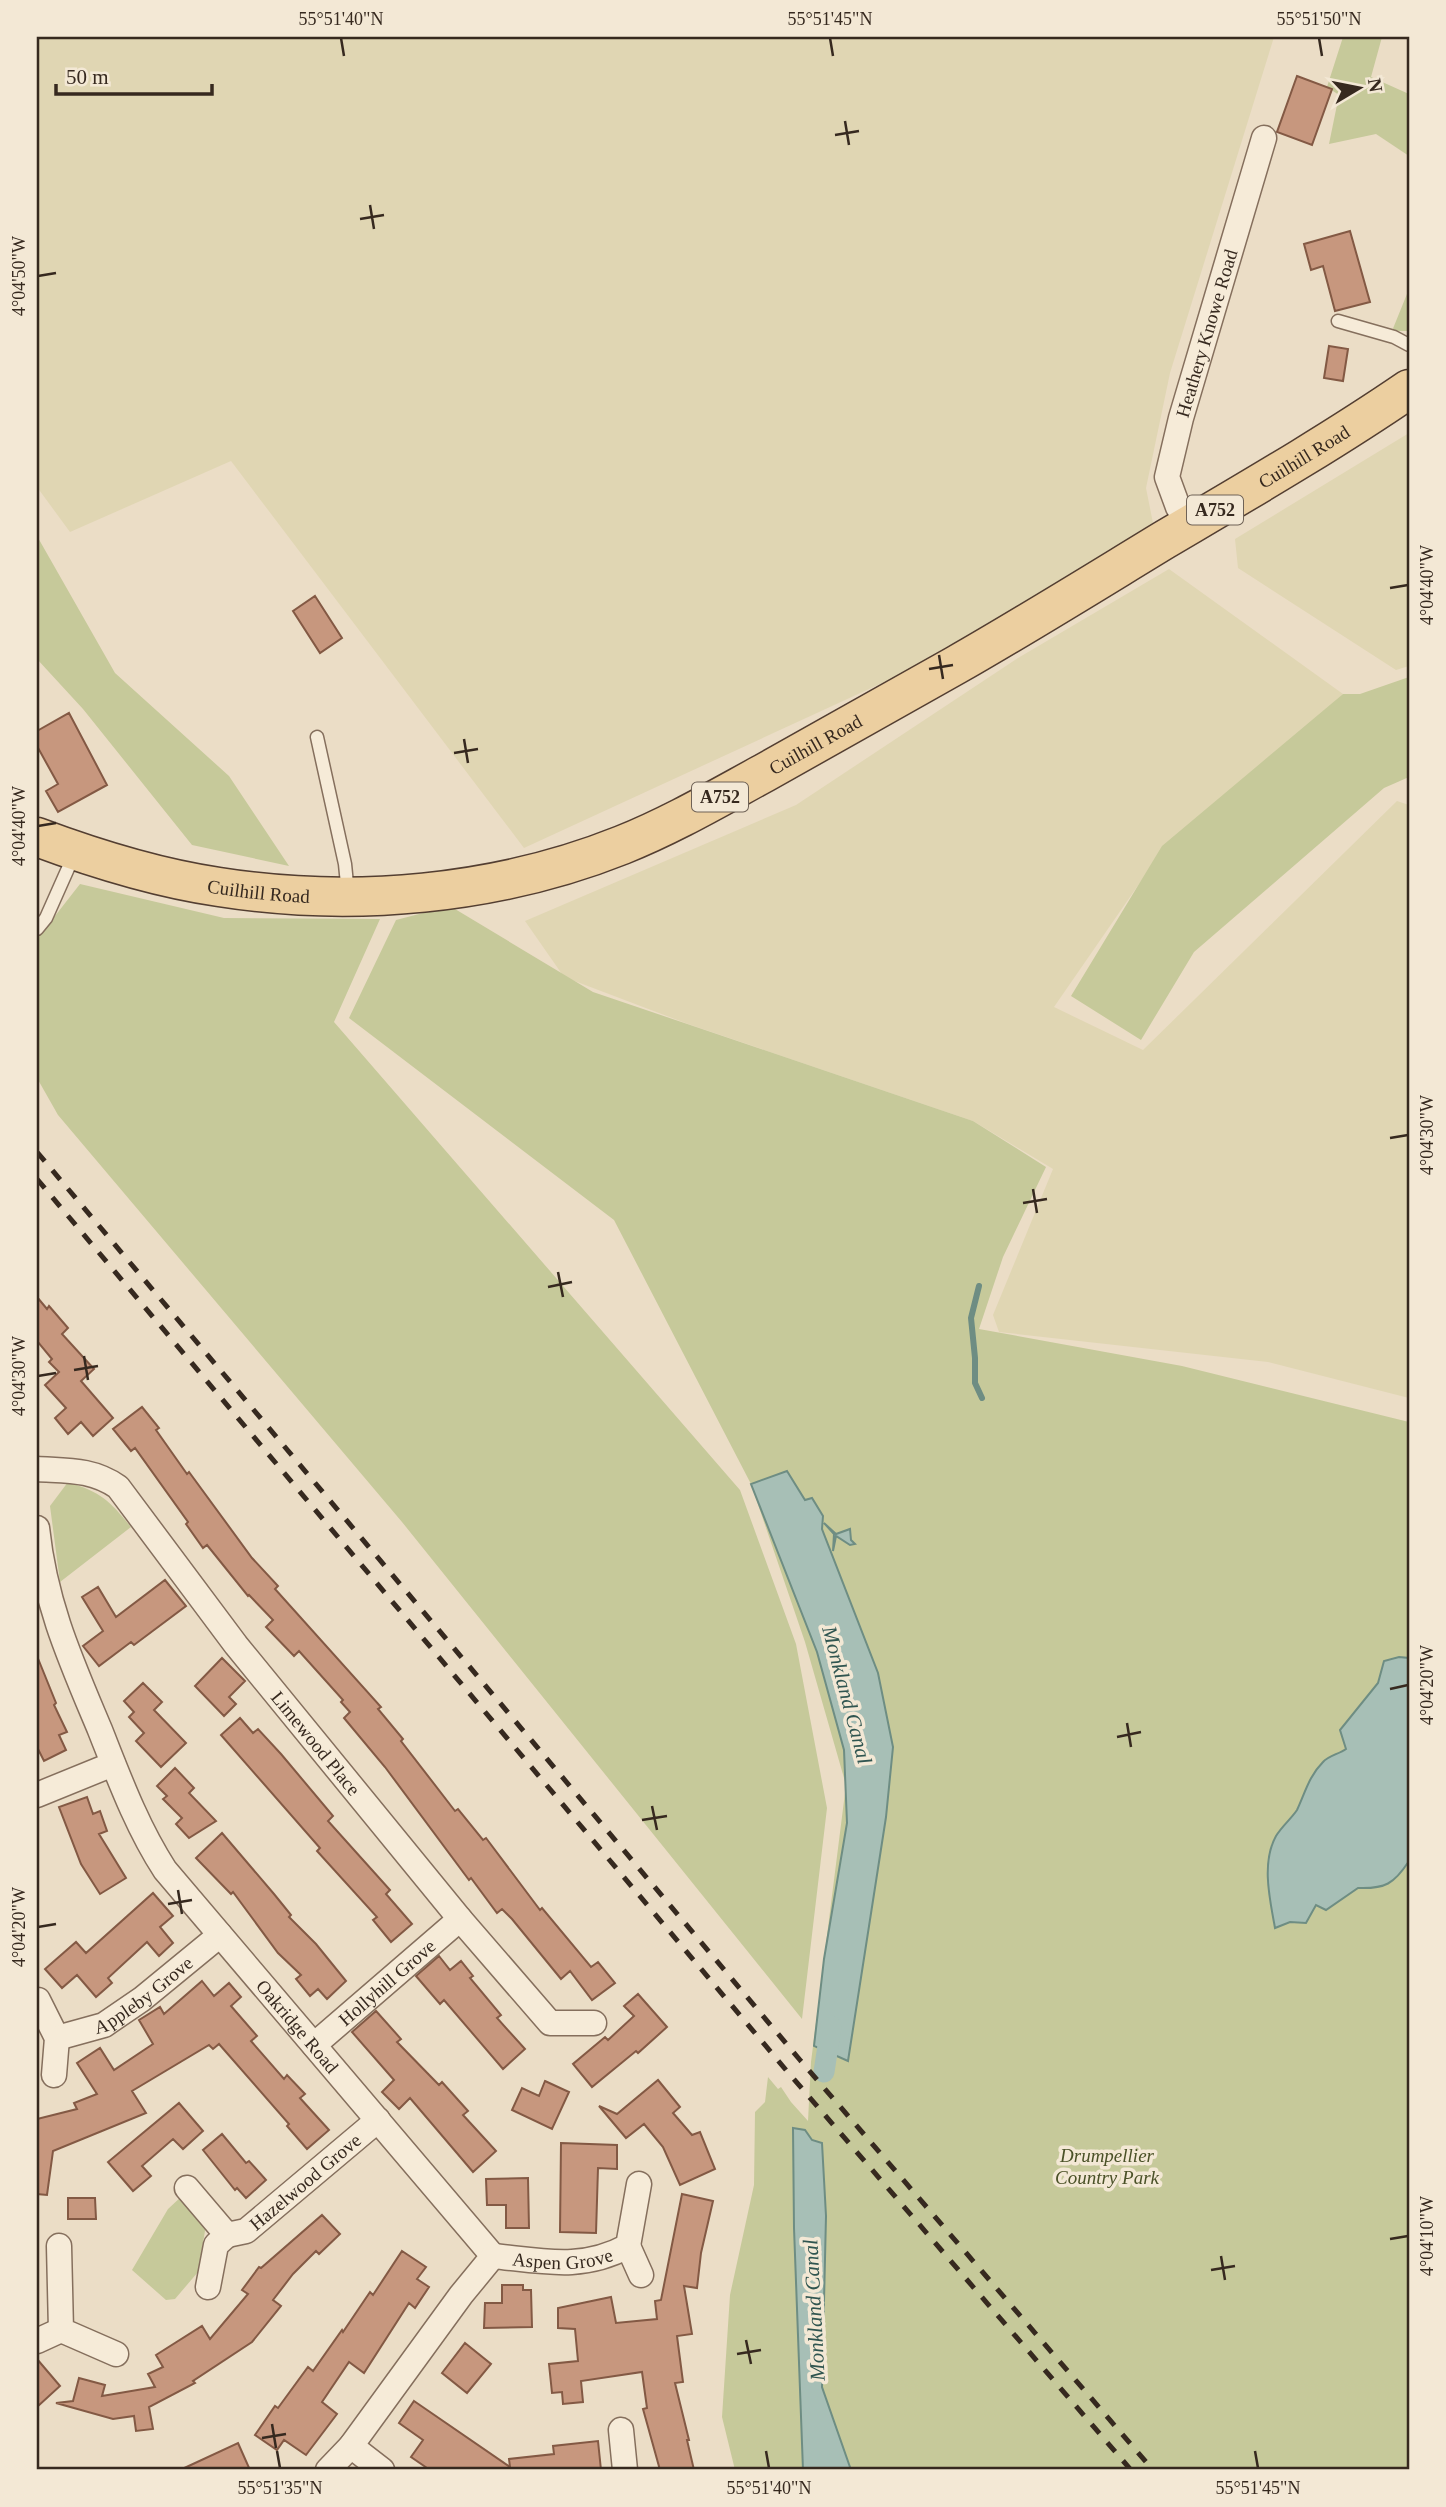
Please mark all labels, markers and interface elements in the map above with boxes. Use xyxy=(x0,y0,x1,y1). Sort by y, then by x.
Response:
text: 55°51'40"N xyxy=(299,9,383,29)
text: 55°51'45"N xyxy=(788,9,872,29)
text: 55°51'50"N xyxy=(1277,9,1361,29)
scale bar xyxy=(56,52,212,96)
north arrow xyxy=(1324,52,1394,122)
text: 50 m xyxy=(66,65,109,89)
text: N xyxy=(1364,77,1387,94)
text: 4°04'50"W xyxy=(9,236,29,316)
street label: Heathery Knowe Road xyxy=(1171,246,1241,420)
street label: Cuilhill Road xyxy=(1254,420,1354,492)
road number: A752 xyxy=(1187,496,1243,524)
text: 4°04'40"W xyxy=(1417,545,1437,625)
street label: Cuilhill Road xyxy=(765,710,866,779)
road number: A752 xyxy=(692,782,748,812)
text: 4°04'40"W xyxy=(9,786,29,866)
street label: Cuilhill Road xyxy=(206,875,311,906)
text: 4°04'30"W xyxy=(1417,1095,1437,1175)
text: 4°04'30"W xyxy=(9,1336,29,1416)
water label: Monkland Canal xyxy=(817,1622,877,1767)
text: 4°04'20"W xyxy=(1417,1645,1437,1725)
street label: Limewood Place xyxy=(267,1687,365,1799)
text: 4°04'20"W xyxy=(9,1887,29,1967)
street label: Hollyhill Grove xyxy=(334,1935,439,2030)
street label: Appleby Grove xyxy=(92,1952,197,2038)
street label: Oakridge Road xyxy=(252,1975,343,2077)
street label: Hazelwood Grove xyxy=(245,2129,365,2234)
park label: Drumpellier Country Park xyxy=(1055,2145,1160,2188)
text: 4°04'10"W xyxy=(1417,2196,1437,2276)
water label: Monkland Canal xyxy=(798,2238,830,2382)
street label: Aspen Grove xyxy=(511,2244,615,2273)
text: 55°51'35"N xyxy=(238,2478,322,2498)
text: 55°51'40"N xyxy=(727,2478,811,2498)
text: 55°51'45"N xyxy=(1216,2478,1300,2498)

